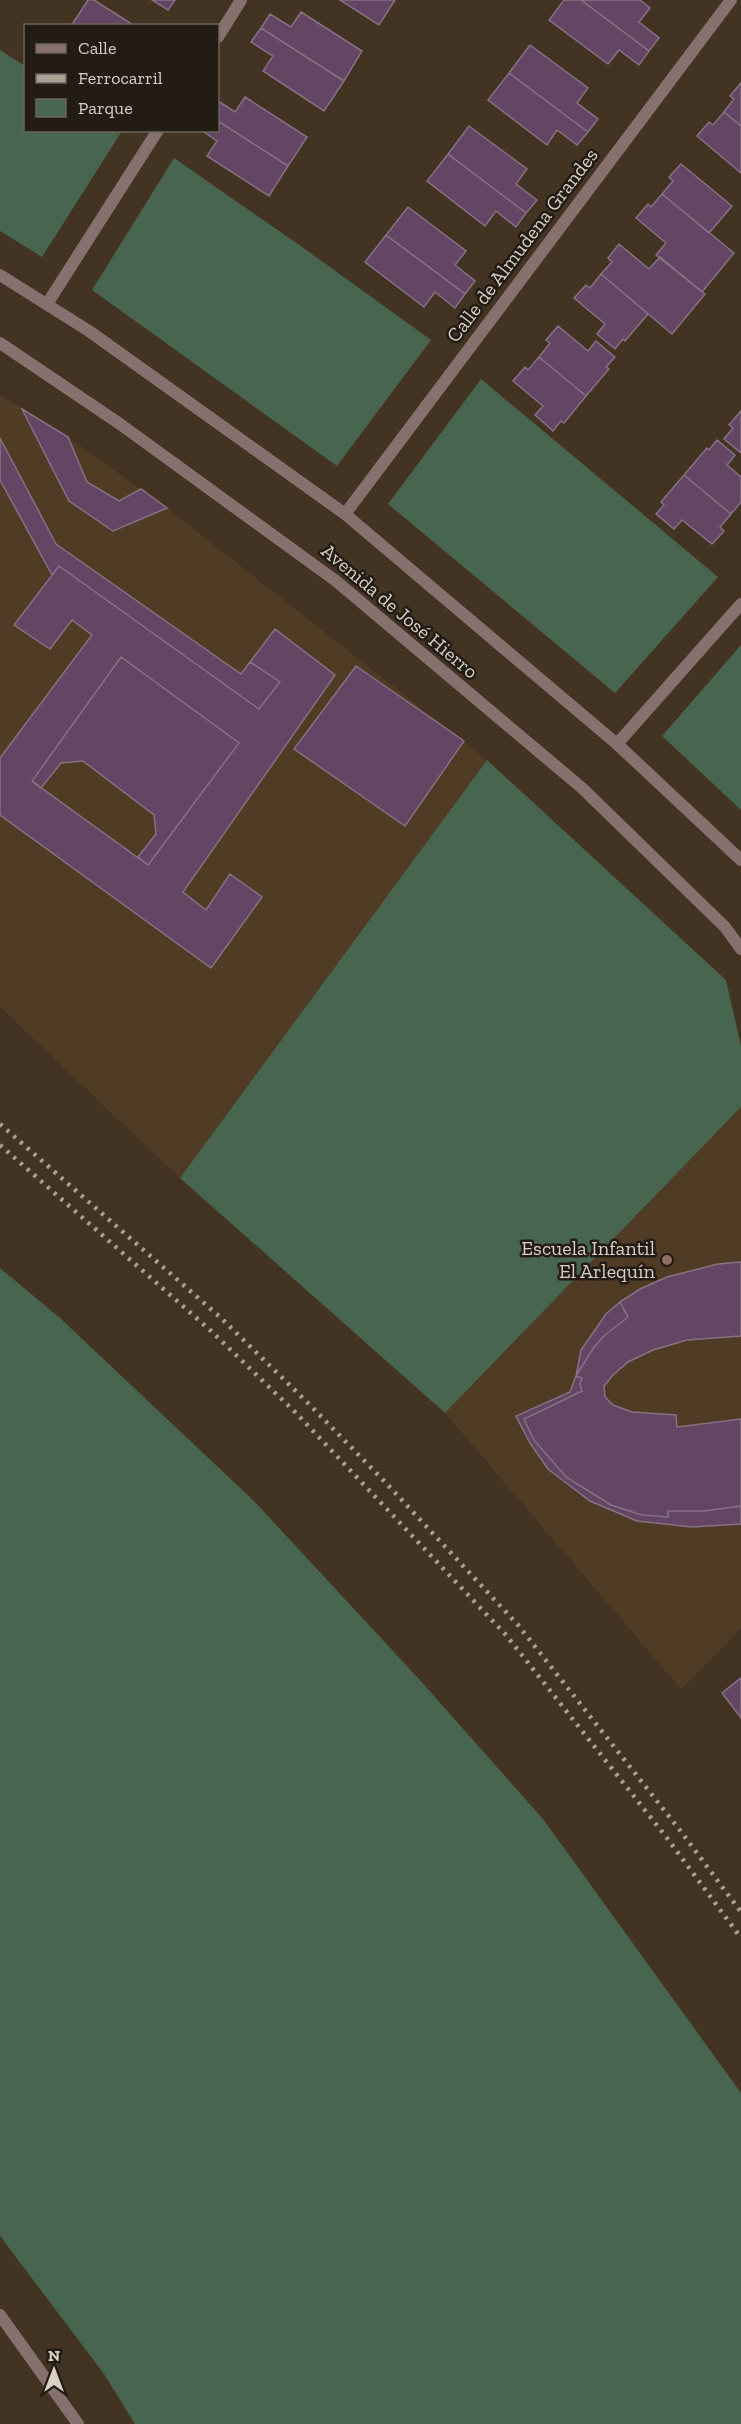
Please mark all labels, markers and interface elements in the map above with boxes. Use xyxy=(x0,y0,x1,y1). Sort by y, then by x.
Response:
legend xyxy=(24,24,219,132)
text: Calle xyxy=(78,37,116,59)
text: Ferrocarril xyxy=(78,67,163,89)
text: Parque xyxy=(78,97,133,119)
street label: Calle de Almudena Grandes xyxy=(441,143,603,347)
street label: Avenida de José Hierro xyxy=(317,539,483,683)
place label: Escuela Infantil El Arlequín xyxy=(521,1236,656,1283)
marker: Escuela Infantil El Arlequín xyxy=(660,1253,674,1267)
north arrow xyxy=(24,2340,84,2400)
text: N xyxy=(48,2346,60,2365)

